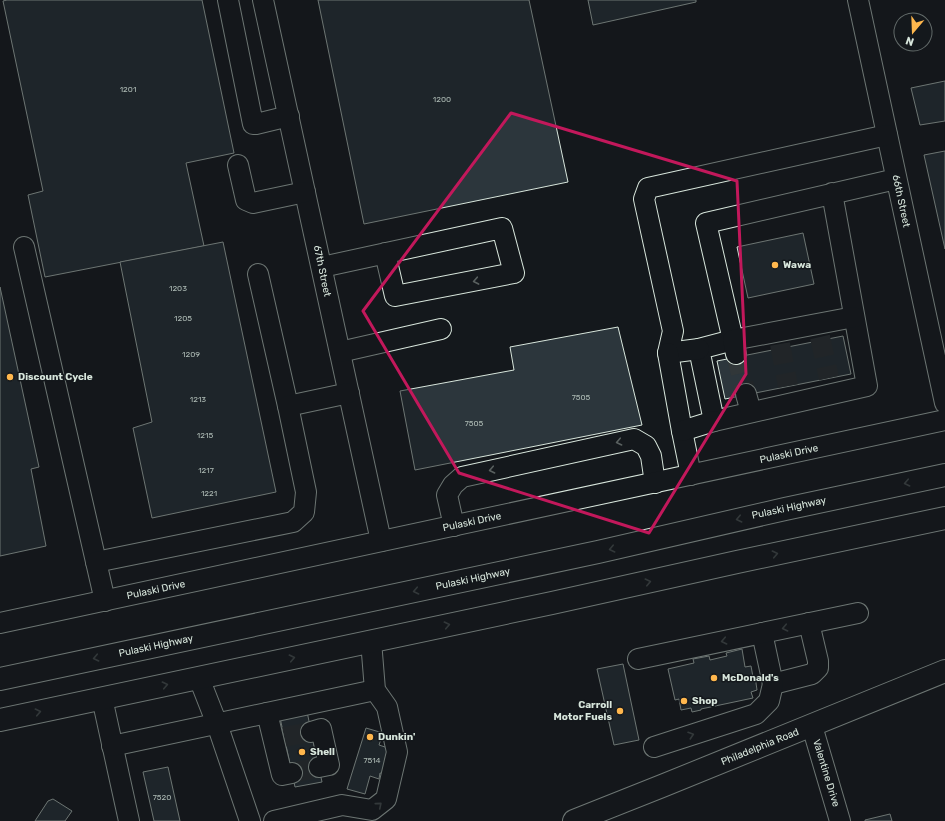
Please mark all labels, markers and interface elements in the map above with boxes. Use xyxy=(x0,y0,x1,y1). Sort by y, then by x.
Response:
north arrow xyxy=(893,12,933,52)
text: N xyxy=(904,34,916,48)
house number: 1201 xyxy=(120,85,136,94)
house number: 1200 xyxy=(433,95,451,104)
street label: 66th Street xyxy=(890,174,912,228)
street label: 67th Street xyxy=(311,244,333,298)
place label: Wawa xyxy=(783,259,811,271)
marker: Wawa xyxy=(770,260,780,270)
one-way arrow xyxy=(473,276,479,284)
house number: 1203 xyxy=(169,284,187,293)
house number: 1205 xyxy=(174,314,192,323)
house number: 1209 xyxy=(182,350,200,359)
place label: Discount Cycle xyxy=(18,371,93,383)
marker: Discount Cycle xyxy=(5,372,15,382)
house number: 7505 xyxy=(572,393,591,402)
house number: 1213 xyxy=(190,395,206,404)
house number: 7505 xyxy=(465,419,484,428)
house number: 1215 xyxy=(197,431,213,440)
one-way arrow xyxy=(616,438,622,446)
street label: Pulaski Drive xyxy=(759,442,820,466)
house number: 1217 xyxy=(198,466,214,475)
one-way arrow xyxy=(489,466,495,474)
one-way arrow xyxy=(904,479,910,487)
house number: 1221 xyxy=(201,489,217,498)
street label: Pulaski Highway xyxy=(751,494,828,522)
street label: Pulaski Drive xyxy=(442,510,503,534)
one-way arrow xyxy=(736,515,742,523)
one-way arrow xyxy=(609,544,615,552)
one-way arrow xyxy=(772,550,778,558)
street label: Pulaski Highway xyxy=(435,565,512,593)
street label: Pulaski Drive xyxy=(126,578,187,602)
one-way arrow xyxy=(645,578,651,586)
one-way arrow xyxy=(413,586,420,594)
one-way arrow xyxy=(444,621,450,630)
one-way arrow xyxy=(782,624,788,632)
street label: Pulaski Highway xyxy=(118,632,195,660)
one-way arrow xyxy=(720,636,727,645)
one-way arrow xyxy=(93,654,99,662)
one-way arrow xyxy=(289,654,296,662)
place label: McDonald's xyxy=(722,672,779,684)
marker: McDonald's xyxy=(709,673,719,683)
one-way arrow xyxy=(162,681,168,689)
place label: Shop xyxy=(692,695,718,707)
marker: Shop xyxy=(679,696,689,706)
place label: Carroll Motor Fuels xyxy=(554,699,612,723)
marker: Carroll Motor Fuels xyxy=(615,706,625,716)
one-way arrow xyxy=(35,708,41,716)
street label: Philadelphia Road xyxy=(719,726,801,768)
place label: Dunkin' xyxy=(378,731,416,743)
one-way arrow xyxy=(688,731,695,740)
marker: Dunkin' xyxy=(365,732,375,742)
street label: Valentine Drive xyxy=(810,738,842,809)
place label: Shell xyxy=(310,746,335,758)
marker: Shell xyxy=(297,747,307,757)
house number: 7514 xyxy=(363,756,381,765)
house number: 7520 xyxy=(153,793,171,802)
one-way arrow xyxy=(374,802,381,809)

